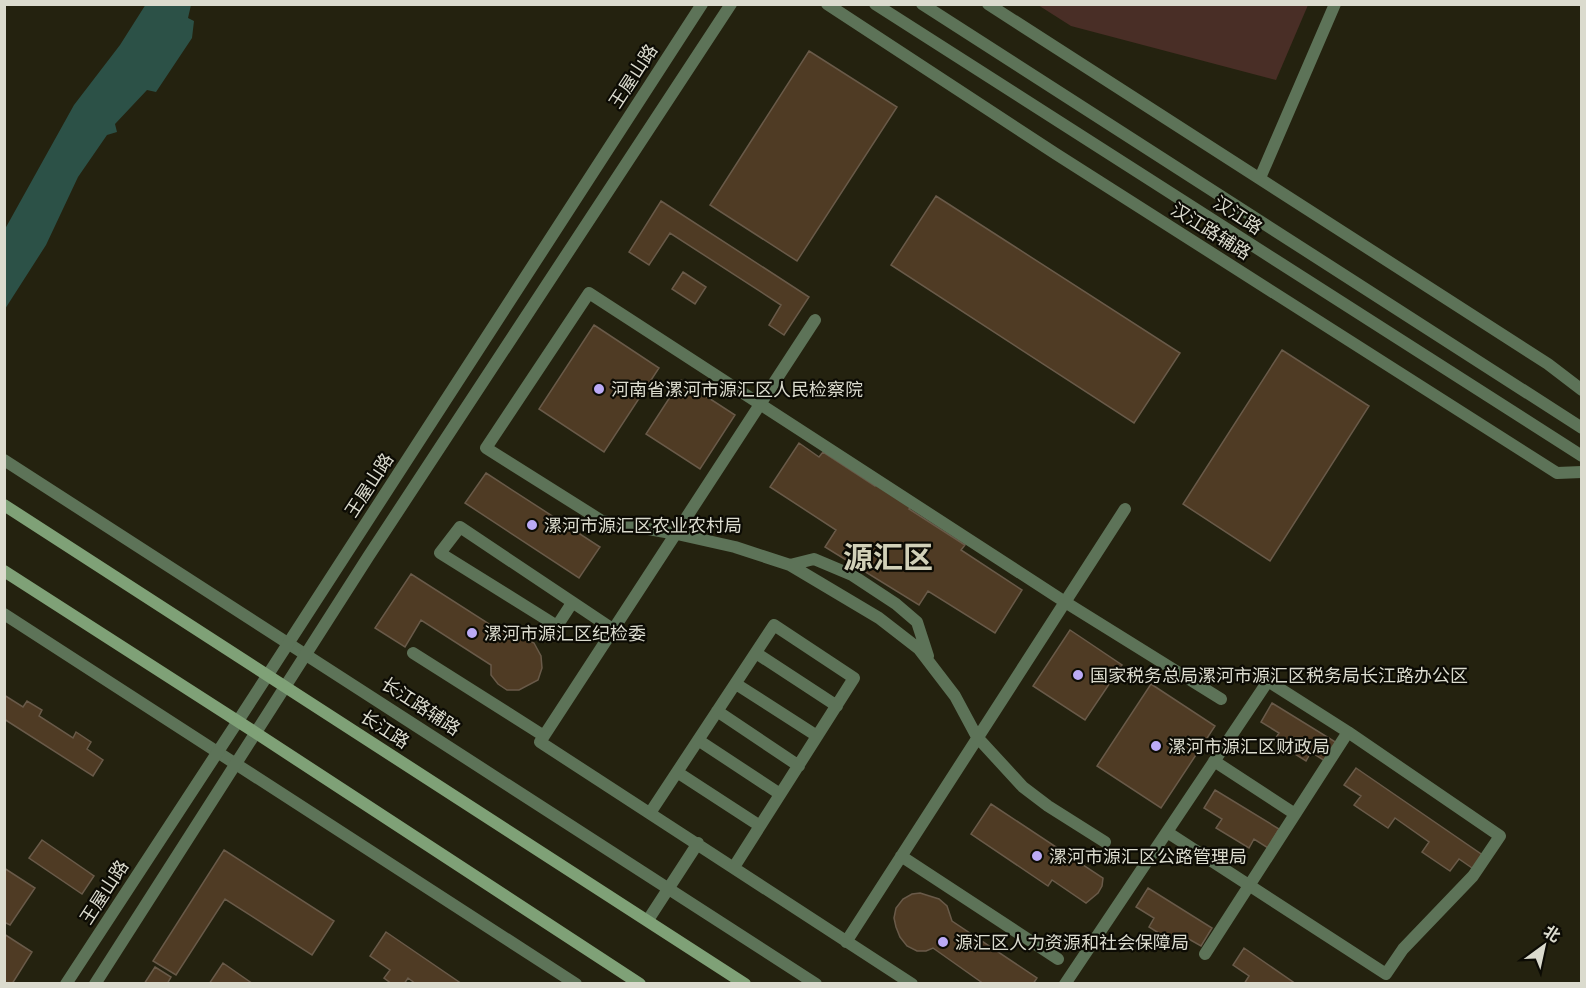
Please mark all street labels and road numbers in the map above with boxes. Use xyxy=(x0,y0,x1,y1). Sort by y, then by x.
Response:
street label: 王屋山路 xyxy=(605,40,661,112)
street label: 汉江路 xyxy=(1210,191,1266,239)
street label: 汉江路辅路 xyxy=(1167,198,1255,264)
street label: 王屋山路 xyxy=(341,449,397,521)
street label: 长江路辅路 xyxy=(377,672,465,740)
street label: 长江路 xyxy=(356,705,414,753)
street label: 王屋山路 xyxy=(76,856,132,928)

